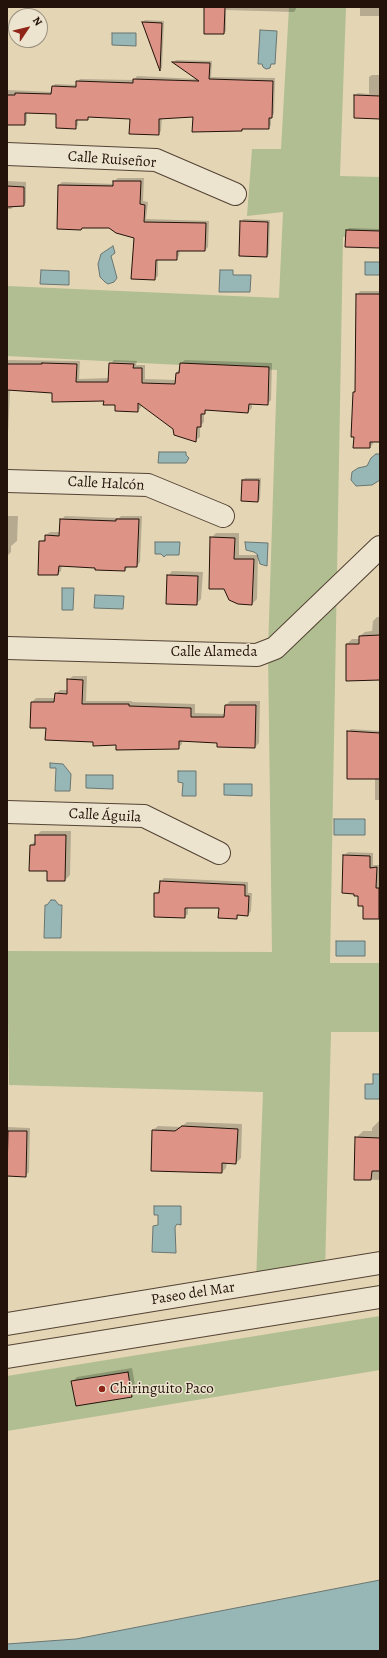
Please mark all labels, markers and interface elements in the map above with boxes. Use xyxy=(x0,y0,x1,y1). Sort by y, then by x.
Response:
north arrow xyxy=(8,8,48,48)
text: N xyxy=(29,14,46,29)
street label: Calle Ruiseñor xyxy=(67,148,157,172)
street label: Calle Halcón xyxy=(67,473,145,495)
street label: Calle Alameda xyxy=(171,643,257,661)
street label: Calle Águila xyxy=(68,805,142,827)
street label: Paseo del Mar xyxy=(150,1278,236,1310)
place label: Chiringuito Paco xyxy=(110,1380,214,1398)
marker: Chiringuito Paco xyxy=(97,1384,107,1394)

